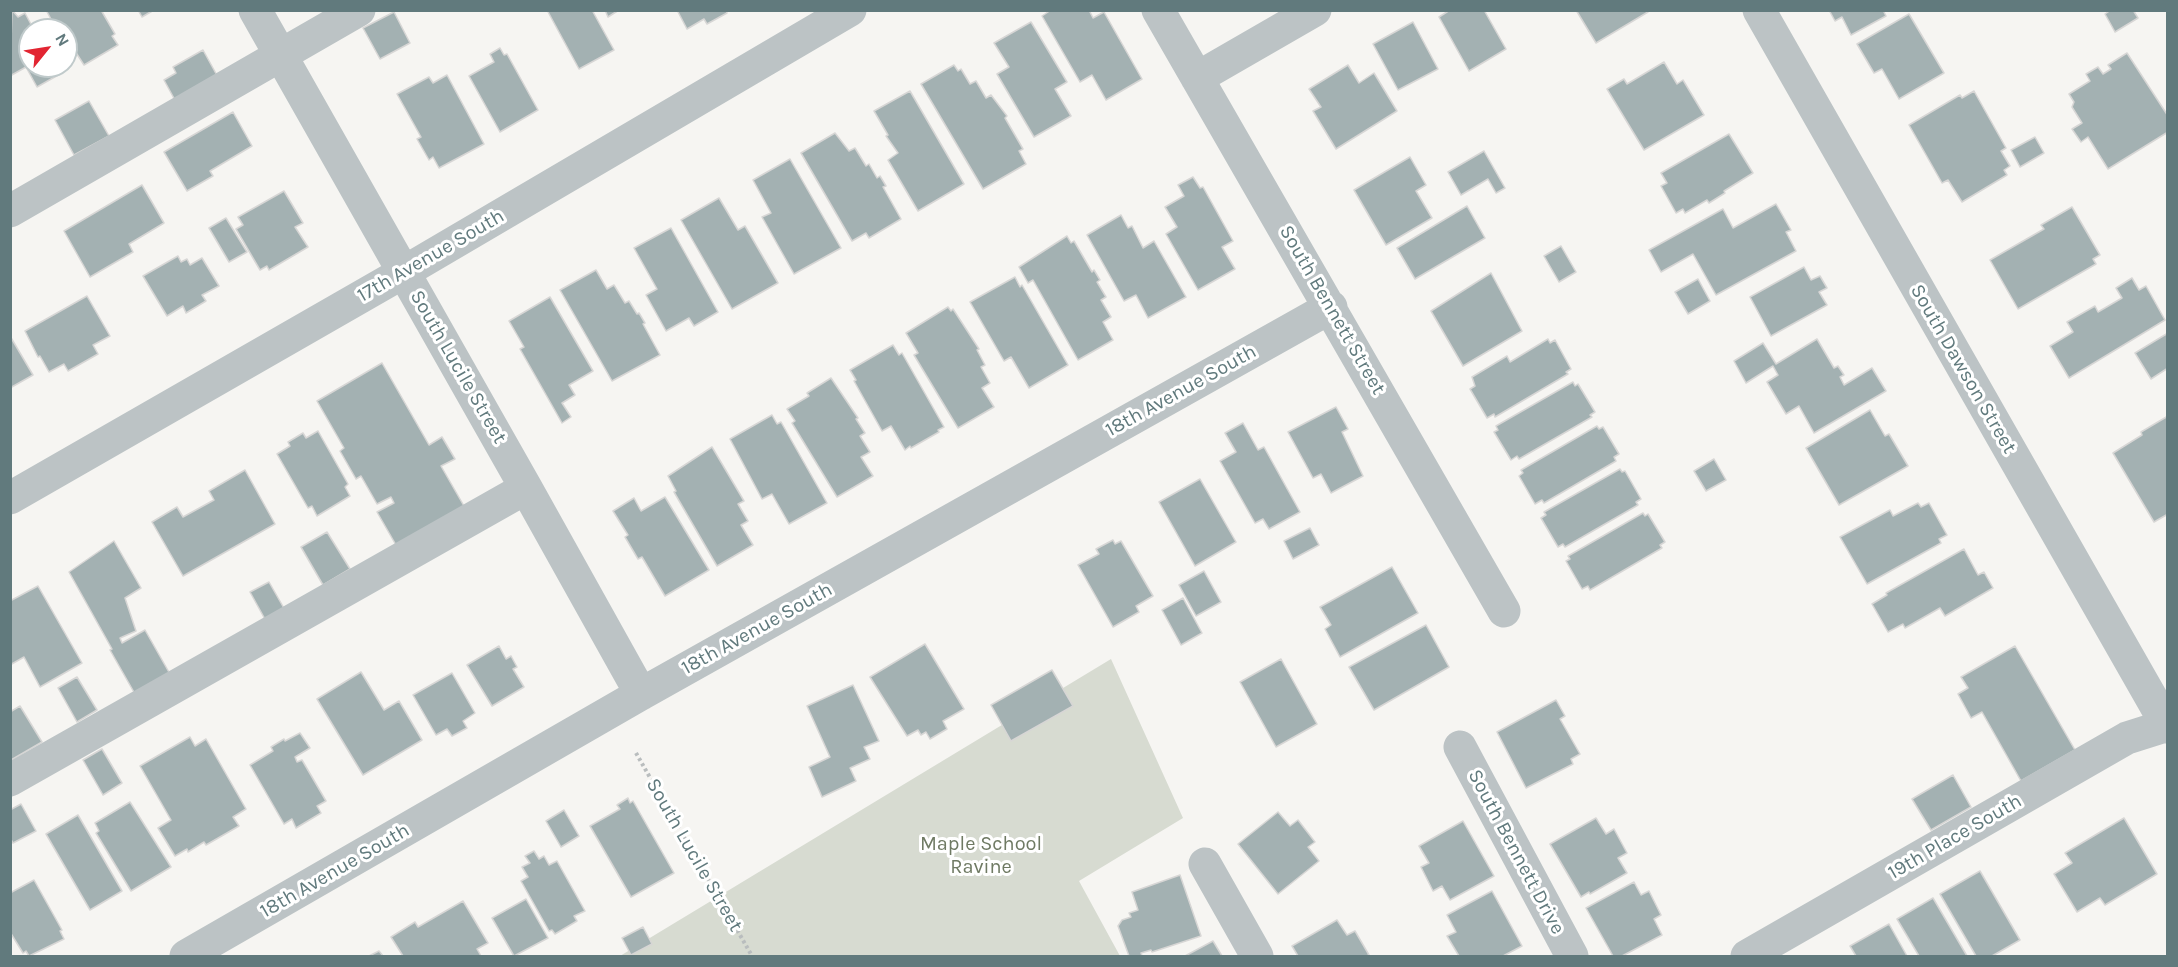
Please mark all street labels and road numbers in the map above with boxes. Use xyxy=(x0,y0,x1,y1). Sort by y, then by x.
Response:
street label: 17th Avenue South xyxy=(353,204,509,308)
street label: South Bennett Street xyxy=(1274,221,1390,399)
street label: South Dawson Street xyxy=(1905,280,2021,458)
street label: South Lucile Street xyxy=(404,286,512,448)
street label: 18th Avenue South xyxy=(1101,340,1261,442)
street label: 18th Avenue South xyxy=(677,578,837,680)
street label: South Bennett Drive xyxy=(1462,766,1570,938)
street label: South Lucile Street xyxy=(640,774,748,936)
street label: 19th Place South xyxy=(1884,789,2026,885)
street label: 18th Avenue South xyxy=(256,818,414,924)

